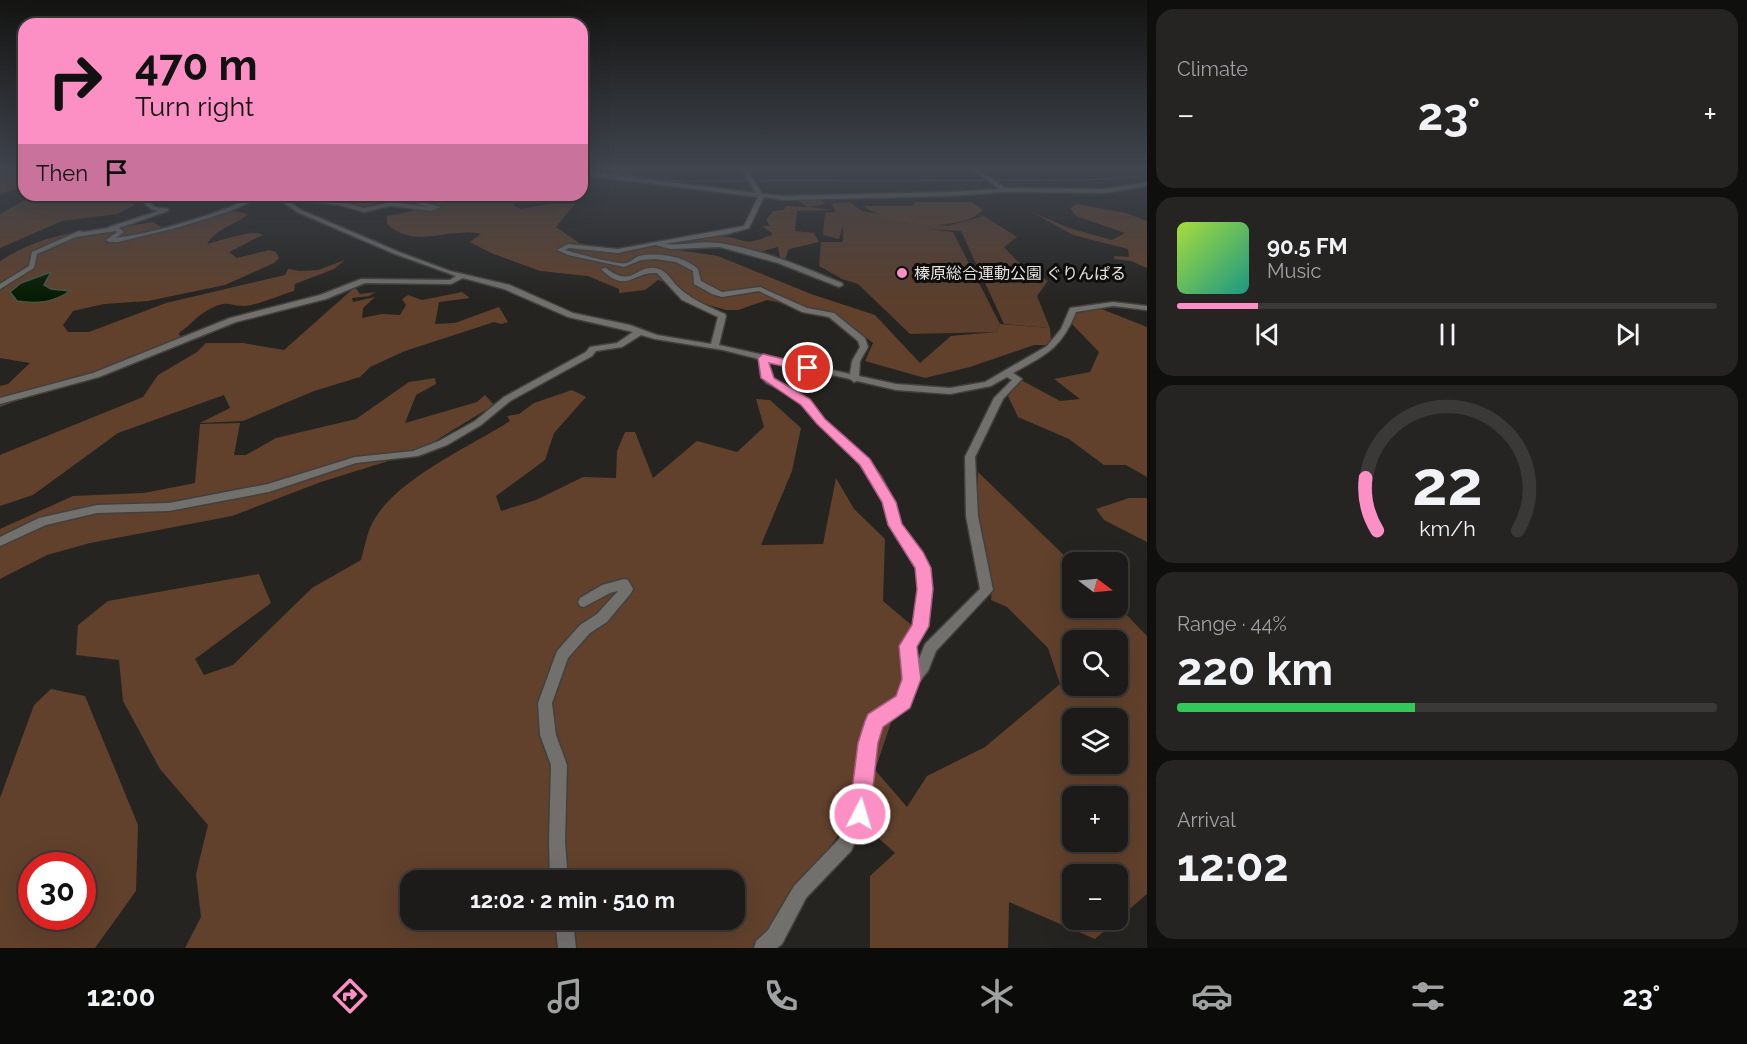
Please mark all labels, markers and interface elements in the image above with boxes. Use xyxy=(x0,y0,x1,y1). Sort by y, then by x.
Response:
text: 470 m xyxy=(135,41,258,90)
icon: right xyxy=(36,42,114,120)
text: Climate xyxy=(1177,57,1248,81)
text: 23° xyxy=(1418,88,1480,141)
text: Turn right xyxy=(135,91,254,122)
text: − xyxy=(1177,95,1195,134)
text: + xyxy=(1703,95,1717,134)
icon: arrive xyxy=(100,156,133,189)
text: Then xyxy=(36,160,88,186)
text: 90.5 FM xyxy=(1267,233,1348,259)
text: Music xyxy=(1267,259,1321,283)
place label: 榛原総合運動公園 ぐりんぱる xyxy=(914,264,1126,283)
marker: 榛原総合運動公園 ぐりんぱる xyxy=(895,266,909,280)
icon: previous xyxy=(1251,318,1284,351)
icon: pause xyxy=(1431,318,1464,351)
icon: next xyxy=(1611,318,1644,351)
pin xyxy=(782,342,833,393)
icon: arrive xyxy=(791,351,824,384)
text: 22 xyxy=(1412,446,1482,520)
text: km/h xyxy=(1419,516,1475,541)
north arrow xyxy=(1062,552,1128,618)
map controls xyxy=(1062,552,1128,930)
text: Range · 44% xyxy=(1177,612,1287,636)
button: search xyxy=(1062,630,1128,696)
text: 220 km xyxy=(1177,643,1333,696)
button: layers xyxy=(1062,708,1128,774)
position arrow xyxy=(828,782,892,846)
button: + xyxy=(1062,786,1128,852)
text: Arrival xyxy=(1177,808,1236,832)
text: 12:02 xyxy=(1177,839,1289,892)
speed limit sign: 30 xyxy=(18,852,96,930)
button: − xyxy=(1062,864,1128,930)
text: 12:02 · 2 min · 510 m xyxy=(470,887,675,913)
icon: directions xyxy=(329,975,371,1017)
icon: music xyxy=(544,975,586,1017)
icon: phone xyxy=(760,975,802,1017)
icon: climate xyxy=(976,975,1018,1017)
icon: car xyxy=(1191,975,1233,1017)
icon: filters xyxy=(1407,975,1449,1017)
text: 12:00 xyxy=(87,981,155,1012)
text: 23° xyxy=(1623,981,1660,1012)

